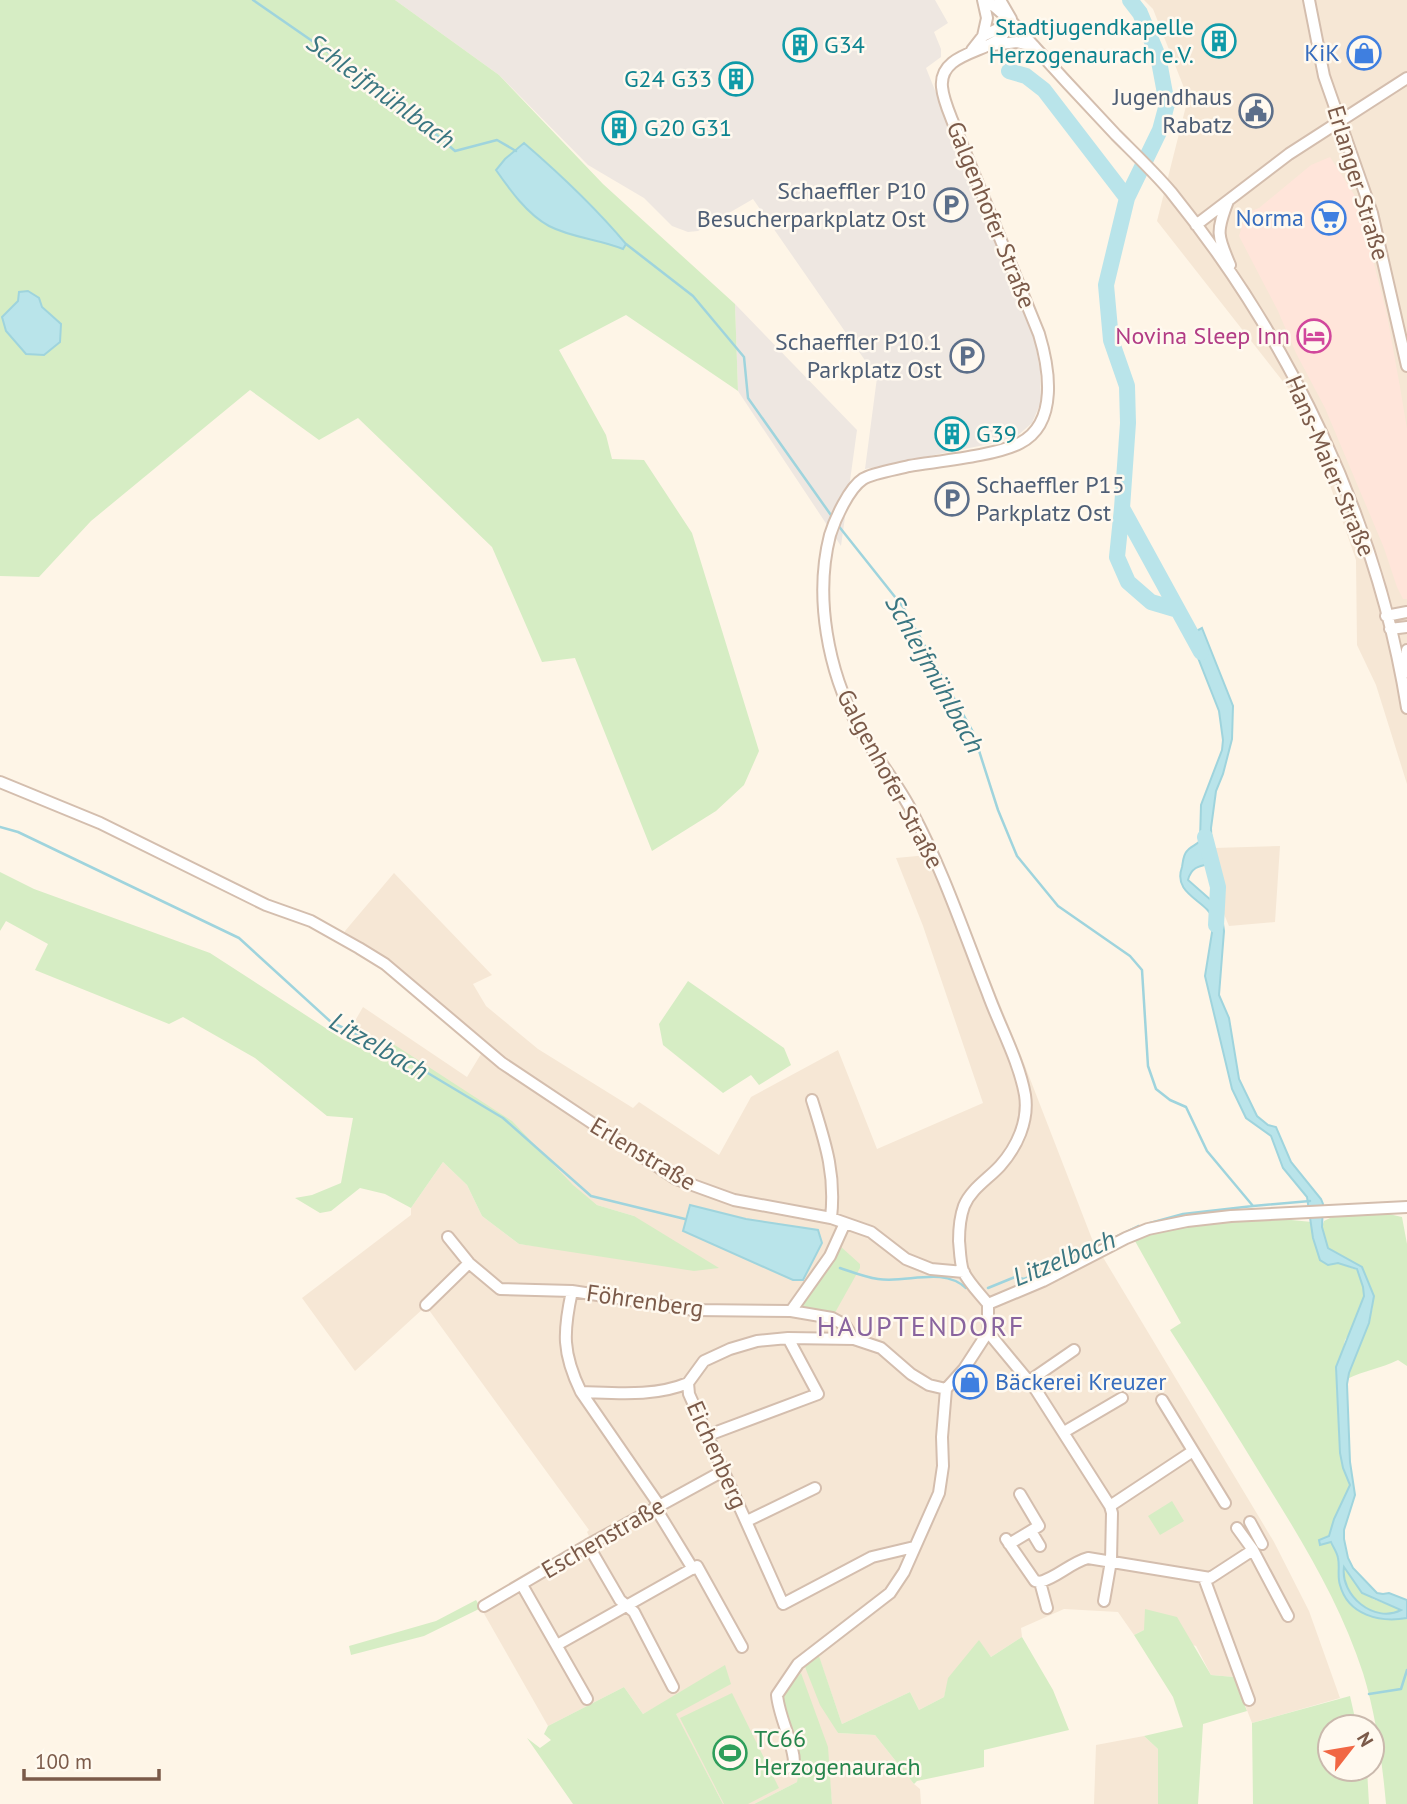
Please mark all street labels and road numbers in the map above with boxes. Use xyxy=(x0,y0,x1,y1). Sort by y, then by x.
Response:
street label: Erlanger Straße xyxy=(1320,102,1397,264)
street label: Galgenhofer Straße xyxy=(940,117,1043,313)
street label: Hans-Maier-Straße xyxy=(1278,371,1383,561)
street label: Galgenhofer Straße xyxy=(830,684,951,874)
street label: Erlenstraße xyxy=(585,1110,702,1197)
street label: Föhrenberg xyxy=(584,1277,706,1324)
street label: Eichenberg xyxy=(680,1396,755,1514)
street label: Eschenstraße xyxy=(536,1490,670,1585)

